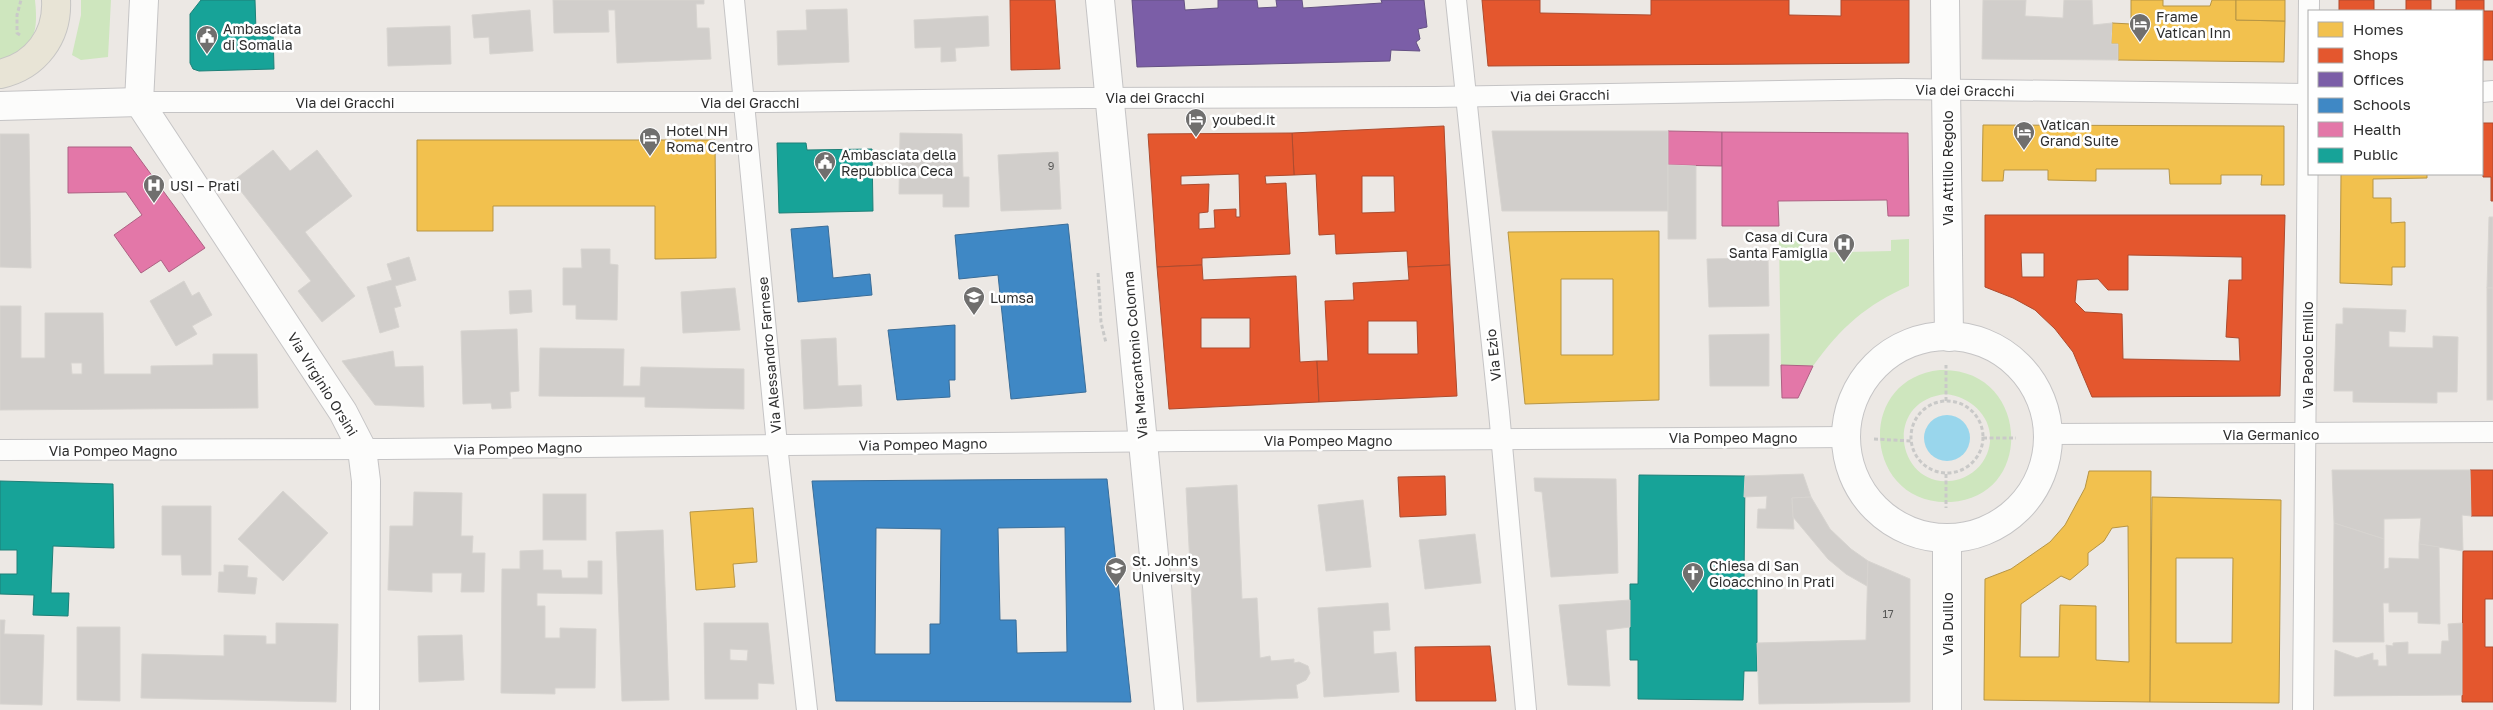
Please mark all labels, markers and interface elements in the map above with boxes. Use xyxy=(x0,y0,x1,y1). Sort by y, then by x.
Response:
place label: Frame Vatican Inn xyxy=(2156,8,2231,41)
legend xyxy=(2308,10,2483,175)
hotel icon: Frame Vatican Inn xyxy=(2128,12,2152,43)
place label: Ambasciata di Somalia xyxy=(223,20,301,53)
text: Homes xyxy=(2353,20,2403,38)
public building icon: Ambasciata di Somalia xyxy=(195,24,219,55)
text: Shops xyxy=(2353,45,2398,63)
text: Offices xyxy=(2353,70,2404,88)
street label: Via dei Gracchi xyxy=(1915,81,2015,99)
street label: Via dei Gracchi xyxy=(1510,86,1610,104)
street label: Via dei Gracchi xyxy=(1105,89,1205,106)
street label: Via dei Gracchi xyxy=(295,94,395,111)
street label: Via dei Gracchi xyxy=(700,94,800,111)
text: Schools xyxy=(2353,95,2411,113)
hotel icon: youbed.it xyxy=(1184,107,1208,138)
street label: Via Attilio Regolo xyxy=(1939,110,1956,226)
place label: youbed.it xyxy=(1212,111,1275,128)
place label: Vatican Grand Suite xyxy=(2040,116,2119,149)
hotel icon: Vatican Grand Suite xyxy=(2012,120,2036,151)
text: Health xyxy=(2353,120,2401,138)
place label: Hotel NH Roma Centro xyxy=(666,122,753,155)
hotel icon: Hotel NH Roma Centro xyxy=(638,126,662,157)
text: Public xyxy=(2353,145,2398,163)
place label: Ambasciata della Repubblica Ceca xyxy=(841,146,956,179)
public building icon: Ambasciata della Repubblica Ceca xyxy=(813,150,837,181)
house number: 9 xyxy=(1048,159,1054,172)
hospital icon: USI – Prati xyxy=(142,173,166,204)
place label: USI – Prati xyxy=(170,177,240,194)
place label: Casa di Cura Santa Famiglia xyxy=(1729,228,1828,261)
hospital icon: Casa di Cura Santa Famiglia xyxy=(1832,232,1856,263)
street label: Via Marcantonio Colonna xyxy=(1119,271,1151,439)
street label: Via Alessandro Farnese xyxy=(754,276,784,434)
school or university icon: Lumsa xyxy=(962,285,986,316)
place label: Lumsa xyxy=(990,289,1034,306)
street label: Via Paolo Emilio xyxy=(2299,301,2316,409)
street label: Via Ezio xyxy=(1482,328,1504,382)
street label: Via Virginio Orsini xyxy=(284,329,362,439)
street label: Via Germanico xyxy=(2223,426,2319,443)
street label: Via Pompeo Magno xyxy=(1669,429,1797,446)
street label: Via Pompeo Magno xyxy=(1264,432,1392,449)
street label: Via Pompeo Magno xyxy=(859,434,987,454)
street label: Via Pompeo Magno xyxy=(454,438,582,458)
street label: Via Pompeo Magno xyxy=(49,442,177,459)
place label: St. John's University xyxy=(1132,552,1201,585)
school or university icon: St. John's University xyxy=(1104,556,1128,587)
place label: Chiesa di San Gioacchino in Prati xyxy=(1709,557,1835,590)
church icon: Chiesa di San Gioacchino in Prati xyxy=(1681,561,1705,592)
street label: Via Duilio xyxy=(1939,592,1956,656)
house number: 17 xyxy=(1882,607,1894,620)

